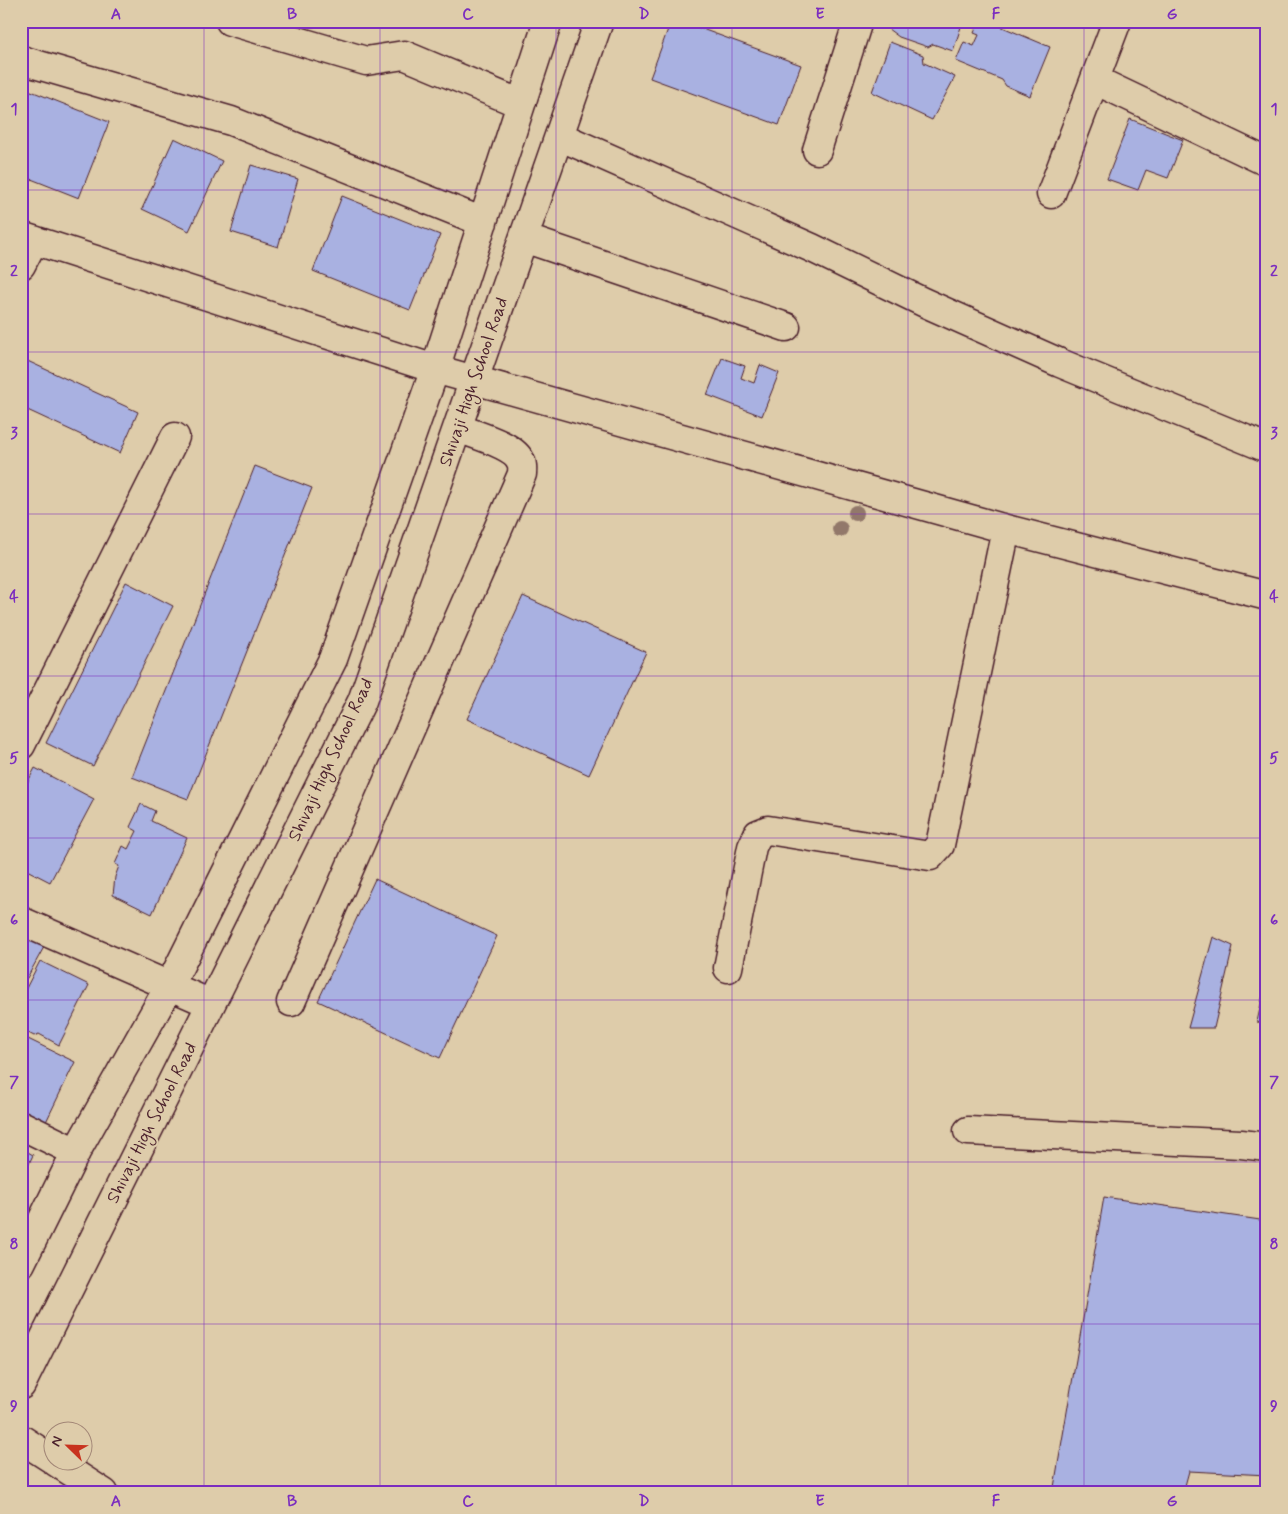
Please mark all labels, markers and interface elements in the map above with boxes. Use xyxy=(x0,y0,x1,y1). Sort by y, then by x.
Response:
text: A xyxy=(111,4,121,25)
text: B xyxy=(287,4,297,25)
text: C xyxy=(462,4,474,25)
text: D xyxy=(638,4,650,25)
text: E xyxy=(815,4,825,25)
text: F xyxy=(992,4,1001,25)
text: G xyxy=(1167,4,1178,25)
text: 1 xyxy=(10,99,18,120)
text: 1 xyxy=(1270,99,1278,120)
text: 2 xyxy=(10,261,18,282)
text: 2 xyxy=(1270,261,1278,282)
street label: Shivaji High School Road xyxy=(434,294,515,470)
text: 3 xyxy=(10,423,18,444)
text: 3 xyxy=(1270,423,1278,444)
text: 4 xyxy=(9,586,19,607)
text: 4 xyxy=(1269,586,1279,607)
street label: Shivaji High School Road xyxy=(283,674,380,846)
text: 5 xyxy=(9,748,19,769)
text: 5 xyxy=(1269,748,1279,769)
text: 6 xyxy=(10,910,18,931)
text: 6 xyxy=(1270,910,1278,931)
street label: Shivaji High School Road xyxy=(101,1038,204,1208)
text: 7 xyxy=(9,1072,19,1093)
text: 7 xyxy=(1269,1072,1279,1093)
text: 8 xyxy=(9,1234,19,1255)
text: 8 xyxy=(1269,1234,1279,1255)
text: 9 xyxy=(10,1396,18,1417)
text: 9 xyxy=(1270,1396,1278,1417)
north arrow xyxy=(42,1422,92,1472)
text: N xyxy=(47,1434,67,1449)
text: A xyxy=(111,1491,121,1512)
text: B xyxy=(287,1491,297,1512)
text: C xyxy=(462,1491,474,1512)
text: D xyxy=(638,1491,650,1512)
text: E xyxy=(815,1491,825,1512)
text: F xyxy=(992,1491,1001,1512)
text: G xyxy=(1167,1491,1178,1512)

